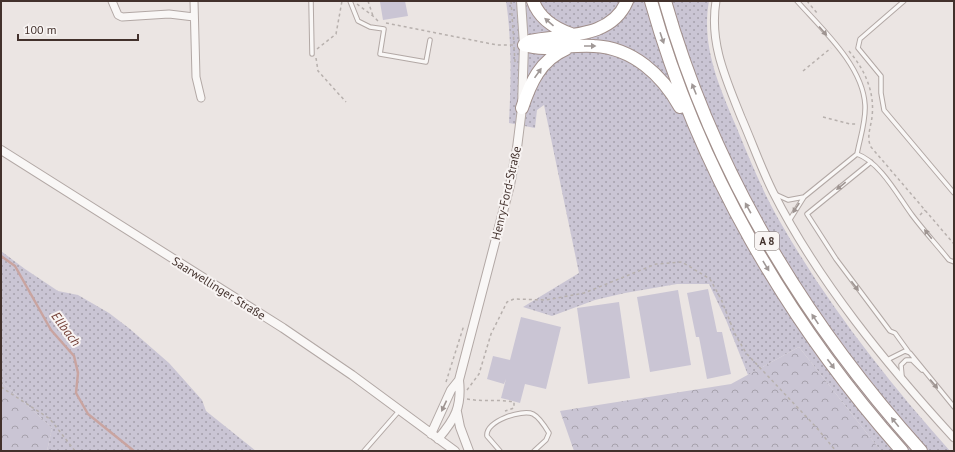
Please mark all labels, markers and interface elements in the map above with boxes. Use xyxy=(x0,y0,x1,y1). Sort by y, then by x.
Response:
scale bar xyxy=(18,16,138,42)
one-way arrow xyxy=(543,17,554,26)
text: 100 m xyxy=(24,22,57,37)
one-way arrow xyxy=(818,25,827,36)
one-way arrow xyxy=(659,33,665,45)
one-way arrow xyxy=(584,43,597,49)
one-way arrow xyxy=(534,68,542,78)
one-way arrow xyxy=(691,83,697,95)
street label: Henry-Ford-Straße xyxy=(488,145,524,241)
one-way arrow xyxy=(835,182,846,191)
one-way arrow xyxy=(745,202,752,214)
one-way arrow xyxy=(792,203,800,214)
one-way arrow xyxy=(923,229,932,240)
road number: A 8 xyxy=(755,232,779,250)
street label: Saarwellinger Straße xyxy=(169,253,269,323)
one-way arrow xyxy=(762,260,769,272)
one-way arrow xyxy=(851,280,859,291)
water label: Ellbach xyxy=(47,308,85,350)
one-way arrow xyxy=(812,313,819,325)
one-way arrow xyxy=(827,358,836,369)
one-way arrow xyxy=(930,379,939,390)
one-way arrow xyxy=(441,401,447,412)
one-way arrow xyxy=(890,416,899,427)

